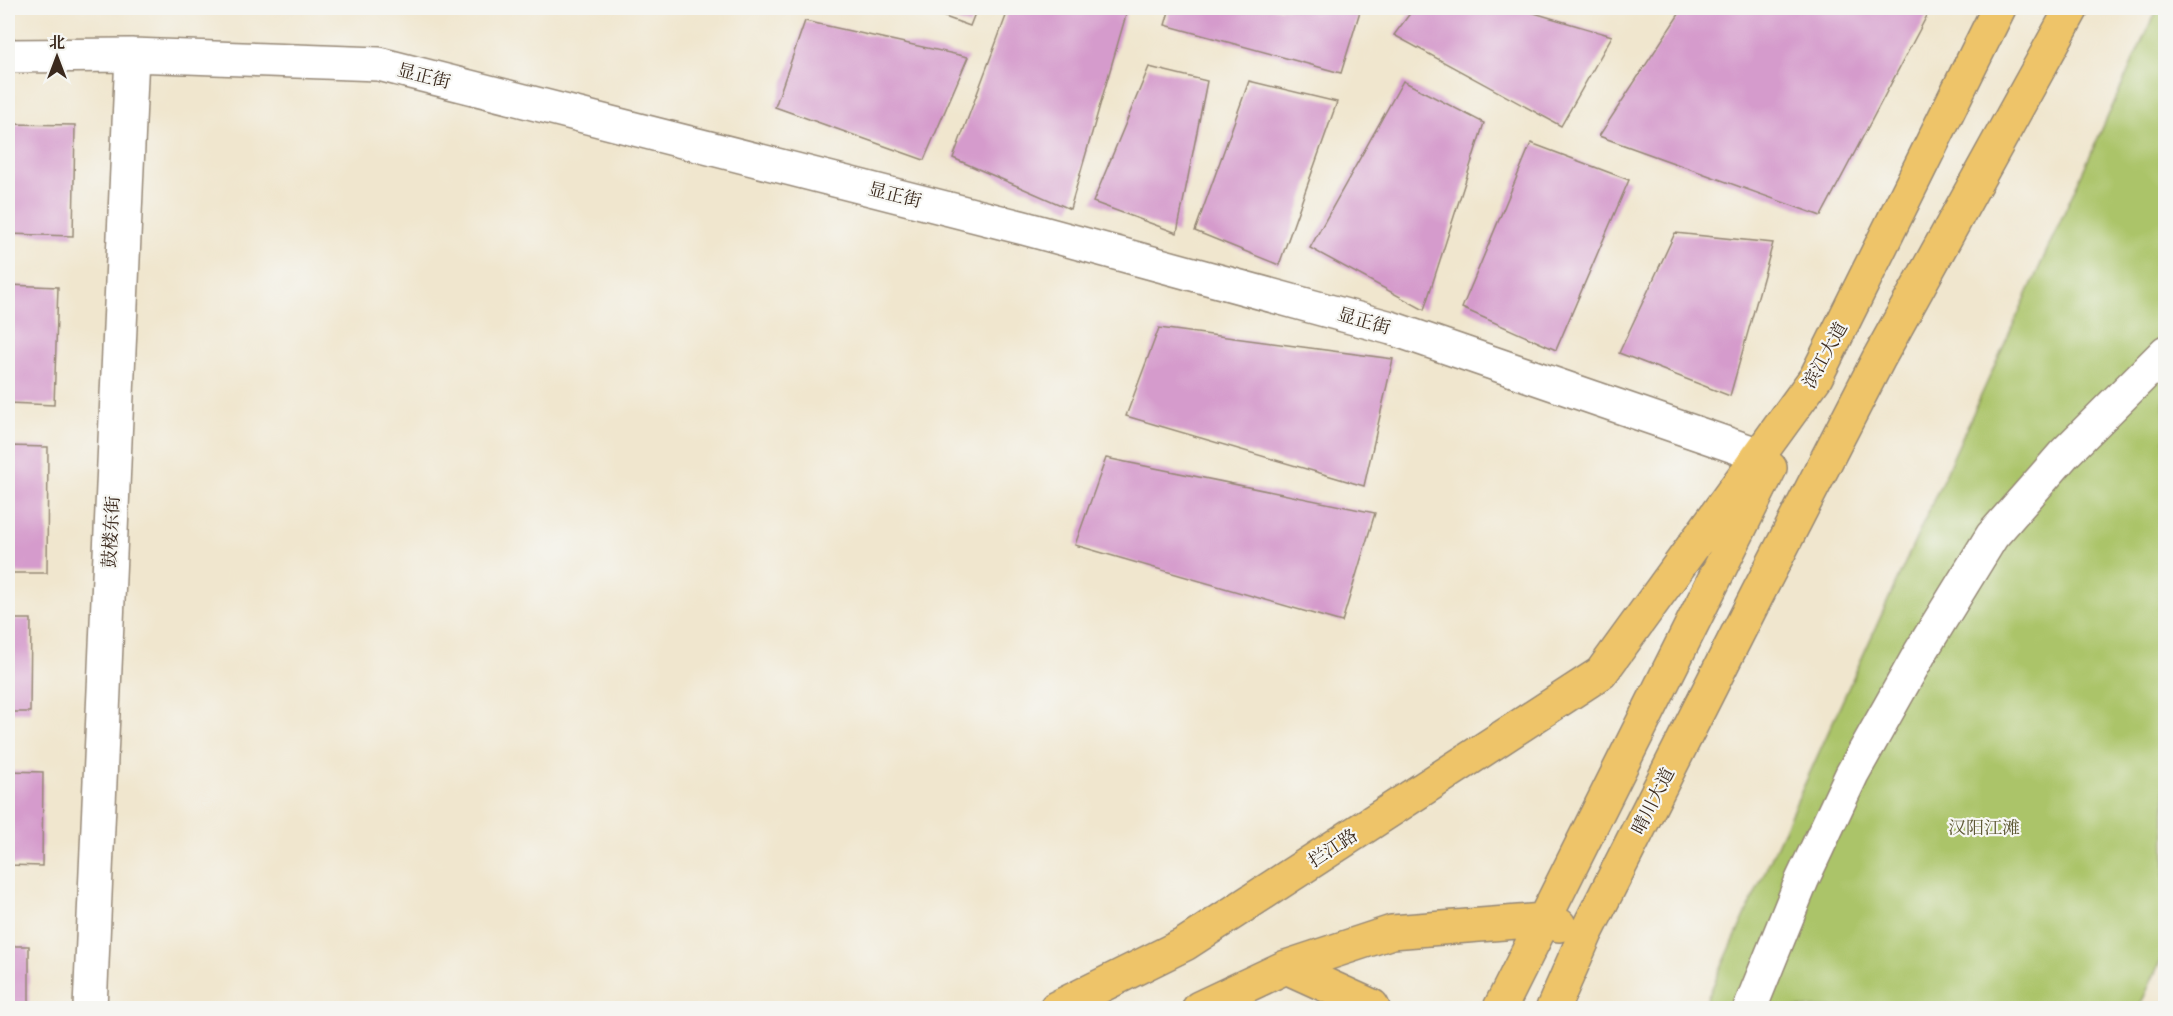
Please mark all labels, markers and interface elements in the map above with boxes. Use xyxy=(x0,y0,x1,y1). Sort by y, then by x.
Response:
north arrow xyxy=(27,27,87,87)
text: 北 xyxy=(49,33,65,52)
street label: 显正街 xyxy=(395,59,453,93)
street label: 显正街 xyxy=(866,178,924,212)
street label: 显正街 xyxy=(1335,303,1393,339)
street label: 滨江大道 xyxy=(1798,318,1852,392)
street label: 鼓楼东街 xyxy=(98,495,124,569)
street label: 晴川大道 xyxy=(1627,764,1679,838)
park label: 汉阳江滩 xyxy=(1948,817,2020,839)
street label: 拦江路 xyxy=(1304,824,1362,872)

